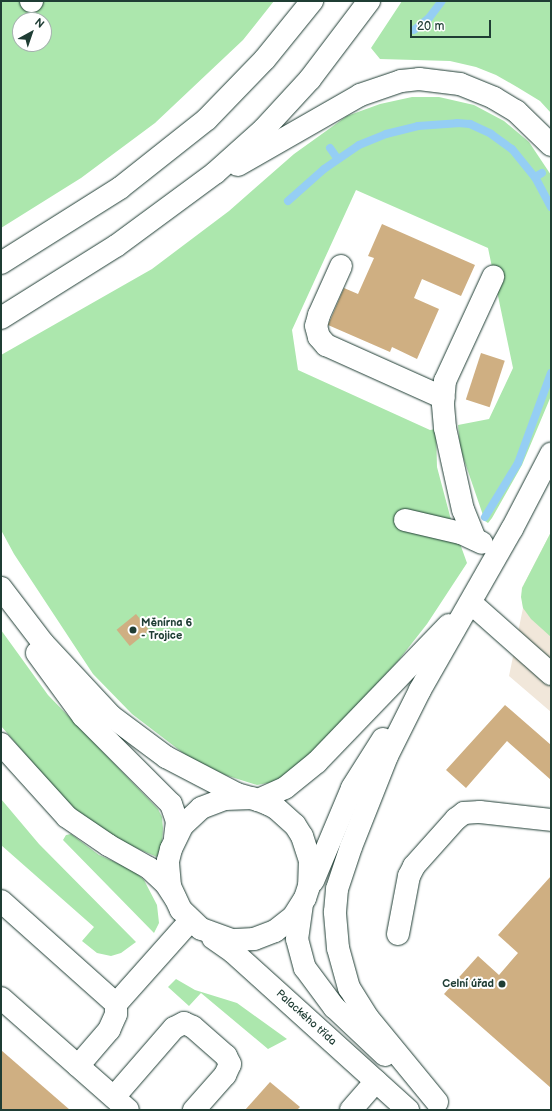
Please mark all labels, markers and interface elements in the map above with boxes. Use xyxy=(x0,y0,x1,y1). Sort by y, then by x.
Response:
north arrow xyxy=(12,12,52,52)
scale bar xyxy=(412,12,493,38)
text: N xyxy=(32,16,47,31)
text: 20 m xyxy=(417,19,444,34)
place label: Měnírna 6 - Trojice xyxy=(141,617,192,643)
marker: Měnírna 6 - Trojice xyxy=(128,625,138,635)
place label: Celní úřad xyxy=(442,977,494,991)
marker: Celní úřad xyxy=(497,979,507,989)
street label: Palackého třída xyxy=(273,987,339,1049)

